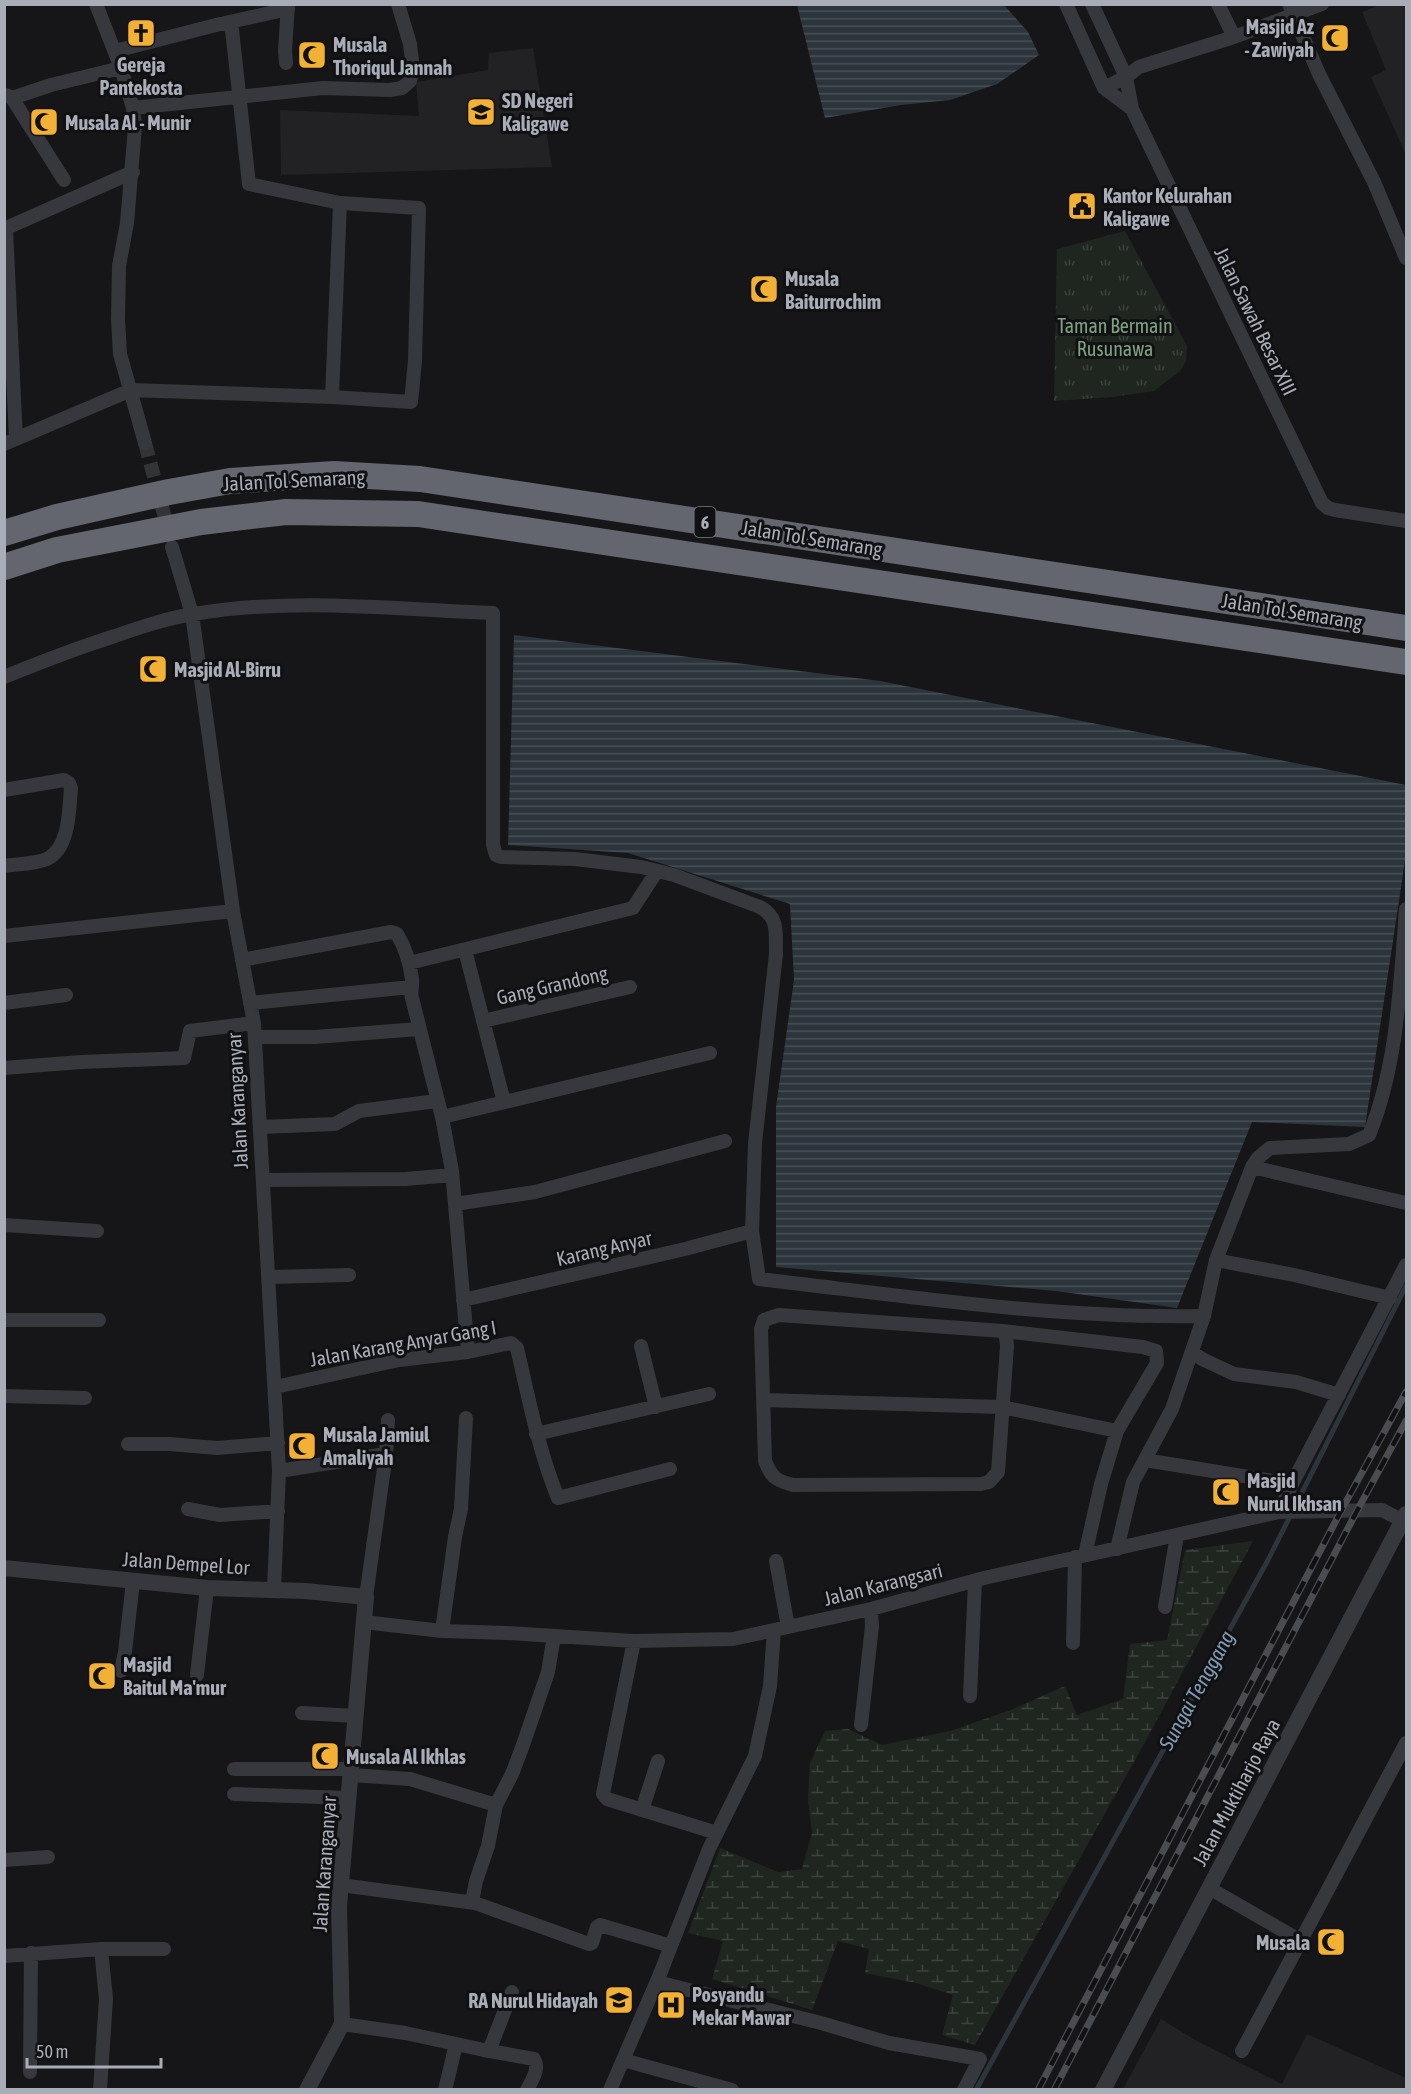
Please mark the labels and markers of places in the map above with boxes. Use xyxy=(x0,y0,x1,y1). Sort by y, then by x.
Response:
place label: Masjid Az - Zawiyah xyxy=(1244,15,1315,61)
church icon: Gereja Pantekosta xyxy=(125,17,157,49)
mosque icon: Masjid Az - Zawiyah xyxy=(1319,22,1351,54)
place label: Musala Thoriqul Jannah xyxy=(333,33,452,79)
mosque icon: Musala Thoriqul Jannah xyxy=(296,39,328,71)
place label: Gereja Pantekosta xyxy=(100,53,182,99)
place label: SD Negeri Kaligawe xyxy=(502,89,573,135)
school or university icon: SD Negeri Kaligawe xyxy=(465,96,497,128)
mosque icon: Musala Al - Munir xyxy=(28,106,60,138)
place label: Musala Al - Munir xyxy=(65,111,192,134)
place label: Kantor Kelurahan Kaligawe xyxy=(1103,184,1232,230)
public building icon: Kantor Kelurahan Kaligawe xyxy=(1066,190,1098,222)
place label: Musala Baiturrochim xyxy=(785,267,881,313)
mosque icon: Musala Baiturrochim xyxy=(748,273,780,305)
mosque icon: Masjid Al-Birru xyxy=(137,653,169,685)
place label: Masjid Al-Birru xyxy=(174,658,281,681)
place label: Musala Jamiul Amaliyah xyxy=(322,1423,430,1469)
mosque icon: Musala Jamiul Amaliyah xyxy=(286,1430,318,1462)
place label: Masjid Nurul Ikhsan xyxy=(1247,1469,1342,1515)
mosque icon: Masjid Nurul Ikhsan xyxy=(1210,1476,1242,1508)
place label: Masjid Baitul Ma'mur xyxy=(123,1653,227,1699)
mosque icon: Masjid Baitul Ma'mur xyxy=(86,1660,118,1692)
mosque icon: Musala Al Ikhlas xyxy=(309,1740,341,1772)
place label: Musala Al Ikhlas xyxy=(346,1745,466,1768)
mosque icon: Musala xyxy=(1315,1926,1347,1958)
place label: Musala xyxy=(1256,1931,1310,1954)
place label: Posyandu Mekar Mawar xyxy=(692,1983,792,2029)
school or university icon: RA Nurul Hidayah xyxy=(603,1984,635,2016)
place label: RA Nurul Hidayah xyxy=(468,1989,598,2012)
hospital icon: Posyandu Mekar Mawar xyxy=(655,1989,687,2021)

